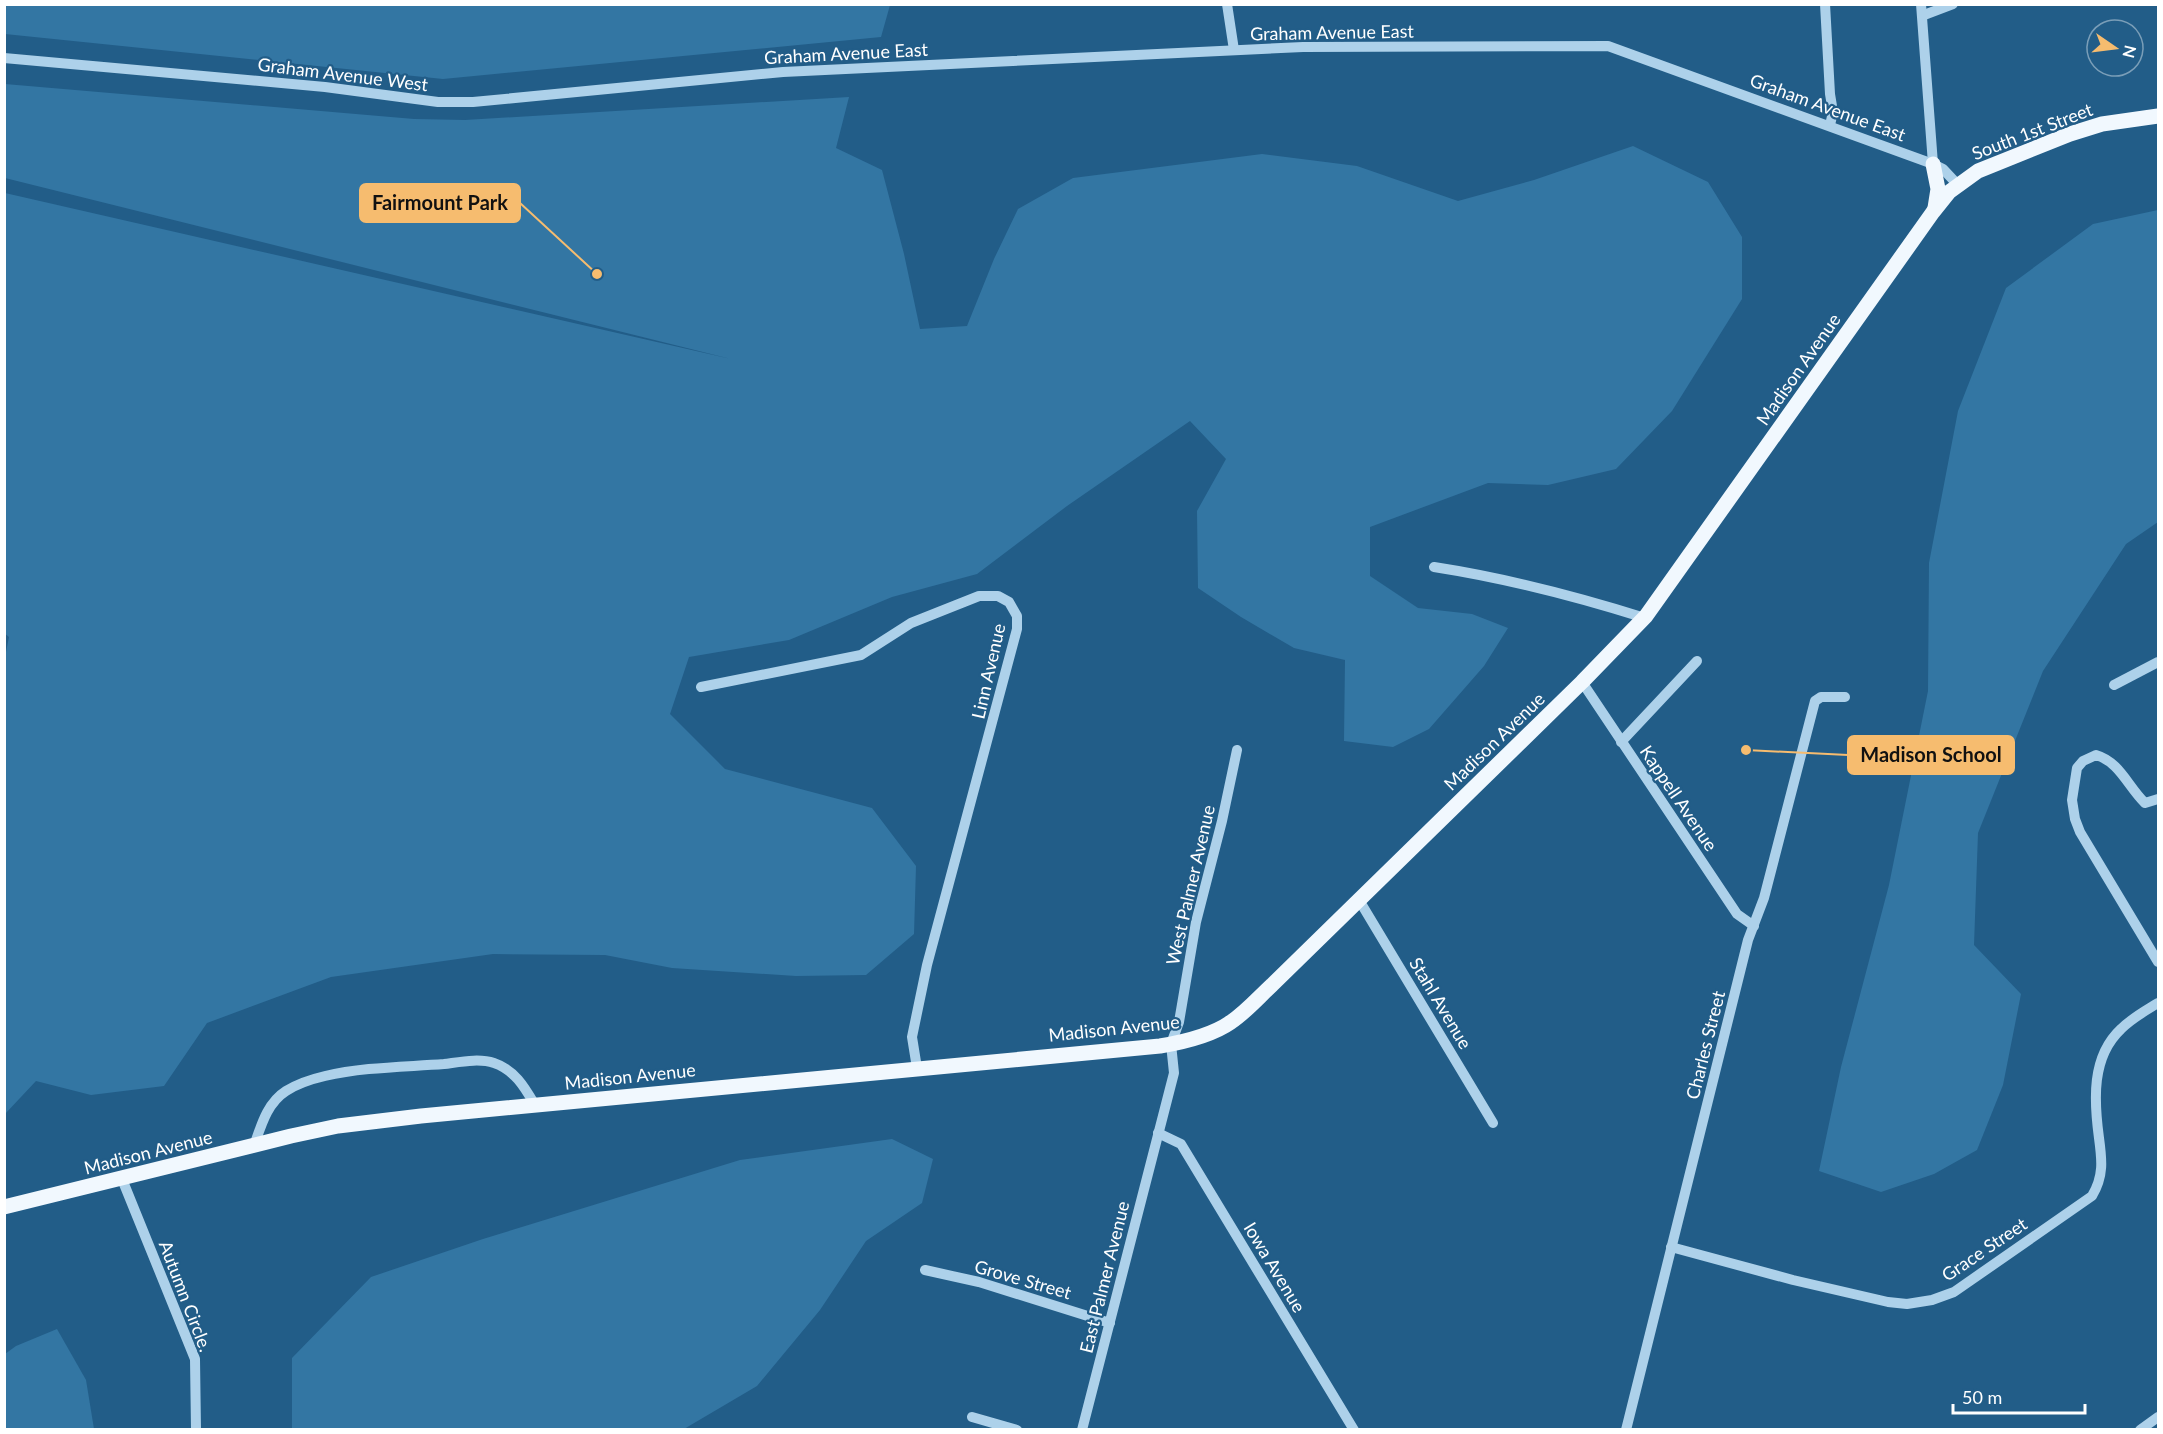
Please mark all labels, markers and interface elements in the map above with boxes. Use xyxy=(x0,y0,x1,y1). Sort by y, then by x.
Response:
north arrow xyxy=(2085,18,2145,78)
street label: Graham Avenue East xyxy=(1250,20,1415,44)
street label: Graham Avenue East xyxy=(764,38,929,68)
text: N xyxy=(2119,43,2141,60)
street label: Graham Avenue West xyxy=(257,53,430,95)
street label: Graham Avenue East xyxy=(1747,69,1909,146)
street label: South 1st Street xyxy=(1968,98,2096,164)
callout: Fairmount Park xyxy=(360,184,520,222)
text: Fairmount Park xyxy=(372,190,508,214)
street label: Madison Avenue xyxy=(1751,309,1845,429)
street label: Linn Avenue xyxy=(966,621,1010,721)
street label: Madison Avenue xyxy=(1439,687,1549,795)
callout: Madison School xyxy=(1848,736,2014,774)
street label: Kappell Avenue xyxy=(1636,741,1722,855)
text: Madison School xyxy=(1860,742,2002,766)
street label: West Palmer Avenue xyxy=(1161,803,1219,967)
street label: Stahl Avenue xyxy=(1405,953,1477,1053)
street label: Charles Street xyxy=(1681,988,1729,1102)
street label: Madison Avenue xyxy=(1047,1010,1181,1046)
street label: Madison Avenue xyxy=(563,1058,697,1094)
street label: Madison Avenue xyxy=(82,1125,214,1179)
street label: East Palmer Avenue xyxy=(1074,1199,1134,1355)
street label: Grace Street xyxy=(1937,1212,2031,1286)
street label: Iowa Avenue xyxy=(1239,1218,1311,1316)
street label: Autumn Circle. xyxy=(155,1237,217,1355)
street label: Grove Street xyxy=(972,1255,1074,1303)
scale bar xyxy=(1953,1377,2085,1415)
text: 50 m xyxy=(1962,1386,2002,1408)

